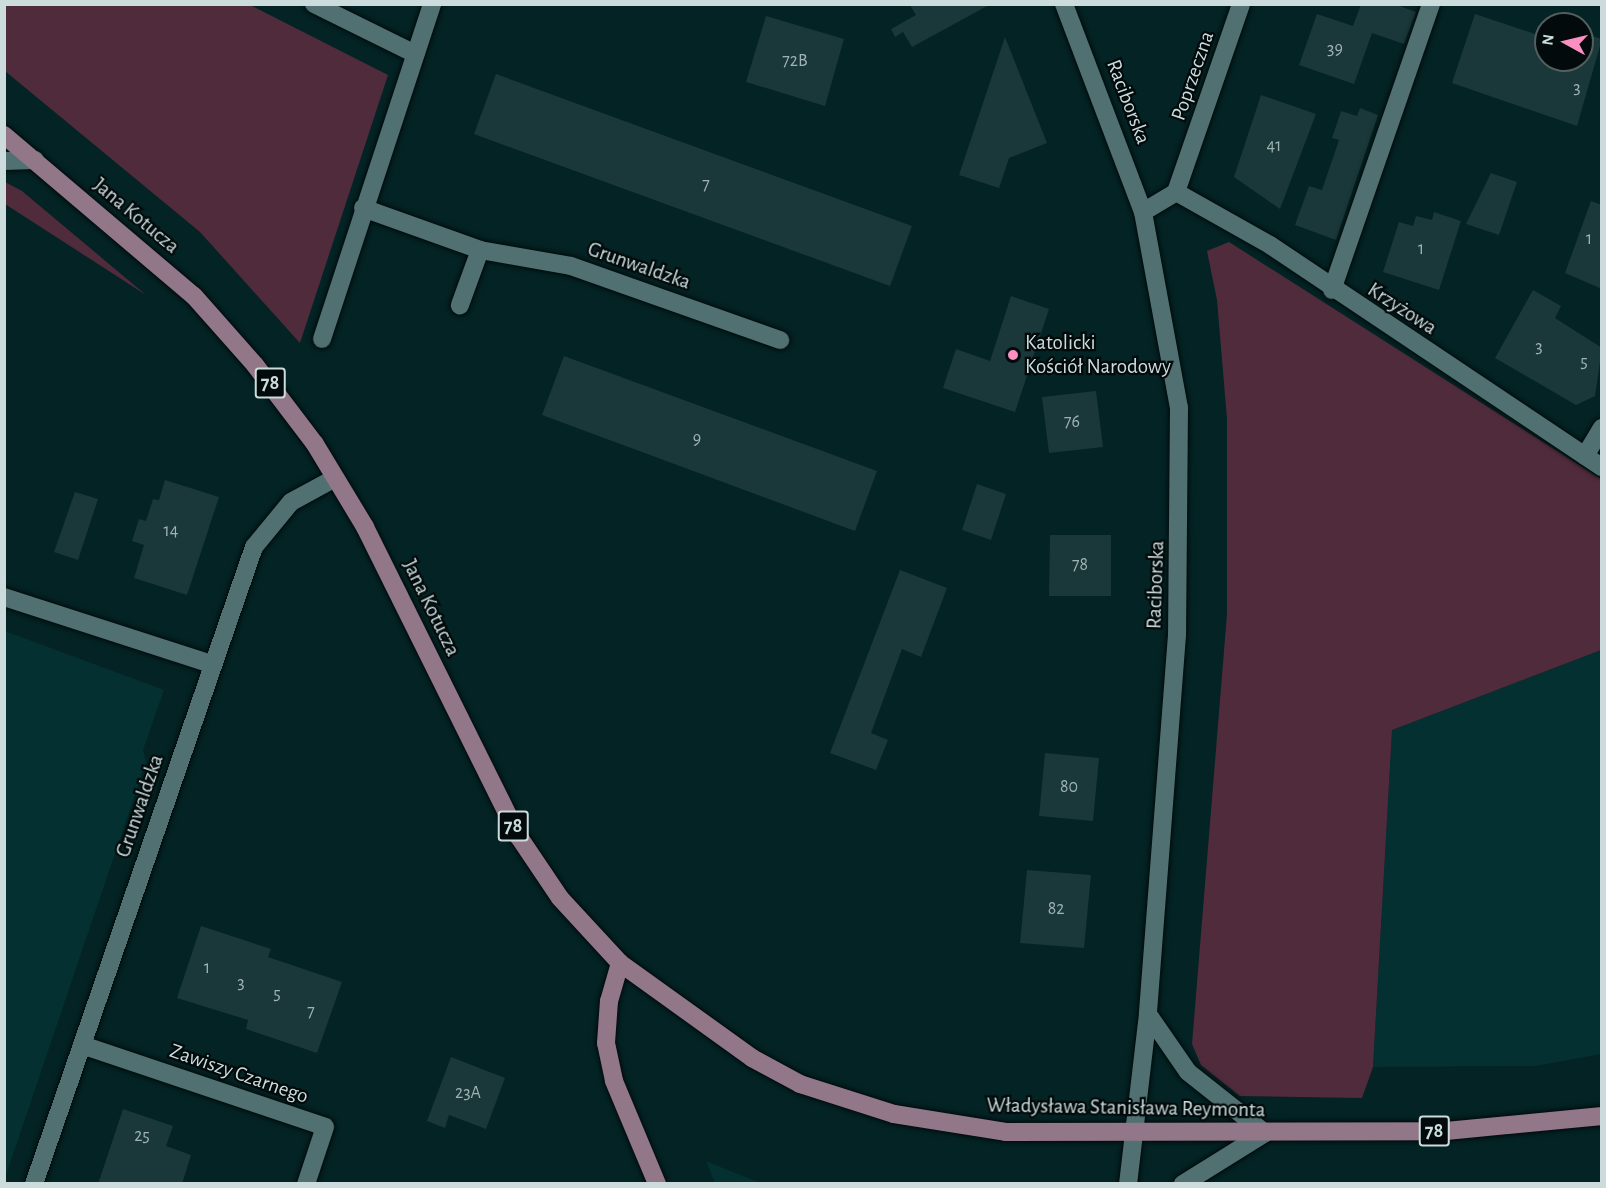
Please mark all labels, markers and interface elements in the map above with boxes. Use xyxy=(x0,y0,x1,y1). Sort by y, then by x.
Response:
north arrow xyxy=(1534,12,1594,72)
street label: Poprzeczna xyxy=(1166,28,1220,124)
text: N xyxy=(1539,33,1557,46)
house number: 39 xyxy=(1327,38,1343,60)
house number: 72B xyxy=(782,50,808,72)
street label: Raciborska xyxy=(1100,56,1156,148)
house number: 3 xyxy=(1573,77,1581,99)
house number: 41 xyxy=(1267,135,1281,157)
street label: Jana Kotucza xyxy=(88,173,184,259)
house number: 7 xyxy=(702,174,710,196)
house number: 1 xyxy=(1586,228,1592,250)
street label: Grunwaldzka xyxy=(584,237,694,295)
house number: 1 xyxy=(1418,238,1424,260)
street label: Krzyżowa xyxy=(1363,277,1441,341)
place label: Katolicki Kościół Narodowy xyxy=(1025,330,1171,380)
house number: 3 xyxy=(1535,336,1543,358)
marker: Katolicki Kościół Narodowy xyxy=(1006,348,1020,362)
house number: 5 xyxy=(1580,351,1588,373)
road number: 78 xyxy=(254,366,286,400)
house number: 76 xyxy=(1064,411,1080,433)
house number: 9 xyxy=(693,428,701,450)
house number: 14 xyxy=(164,520,178,542)
street label: Raciborska xyxy=(1142,540,1170,630)
house number: 78 xyxy=(1072,554,1088,576)
street label: Jana Kotucza xyxy=(397,555,465,661)
street label: Grunwaldzka xyxy=(111,751,169,861)
house number: 80 xyxy=(1060,776,1078,798)
road number: 78 xyxy=(496,809,530,843)
house number: 82 xyxy=(1048,898,1064,920)
house number: 1 xyxy=(204,957,210,979)
house number: 3 xyxy=(237,972,245,994)
house number: 5 xyxy=(273,983,281,1005)
house number: 7 xyxy=(307,1001,315,1023)
street label: Zawiszy Czarnego xyxy=(166,1039,312,1109)
house number: 23A xyxy=(455,1082,481,1104)
street label: Władysława Stanisława Reymonta xyxy=(986,1093,1266,1123)
road number: 78 xyxy=(1418,1114,1450,1148)
house number: 25 xyxy=(134,1125,150,1147)

